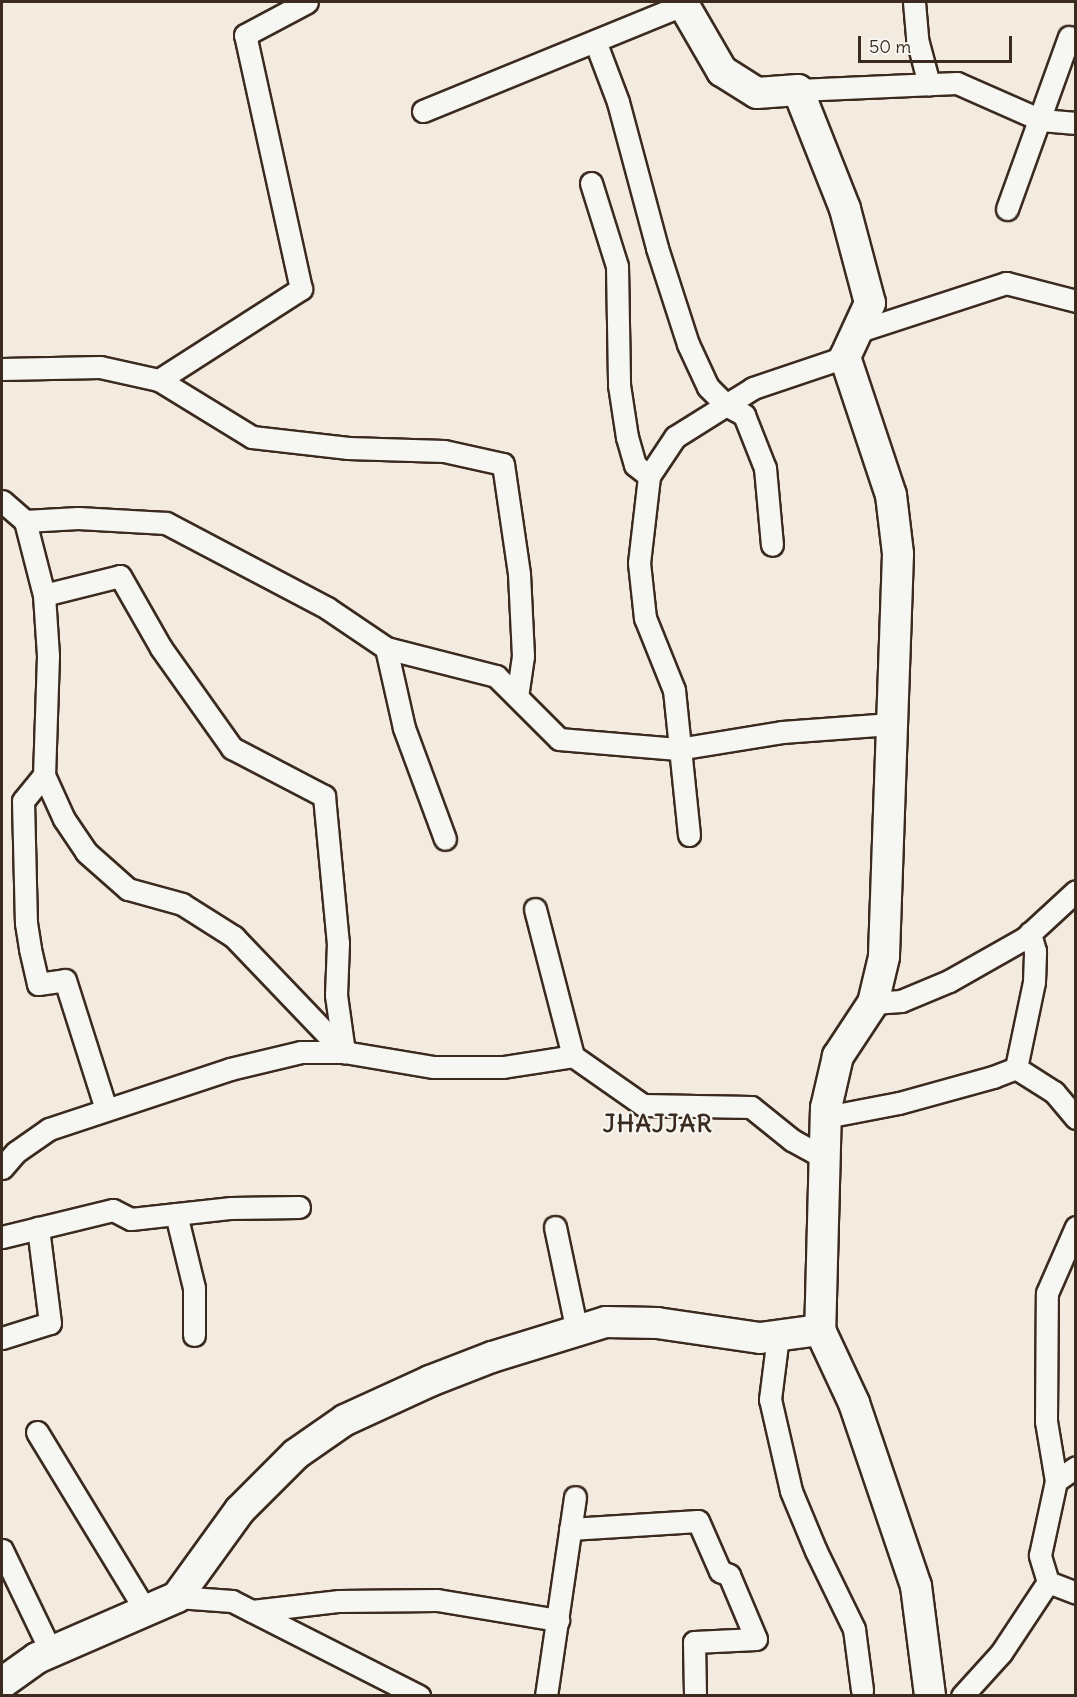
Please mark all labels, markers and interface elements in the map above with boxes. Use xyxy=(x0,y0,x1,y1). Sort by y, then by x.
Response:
scale bar xyxy=(861,24,1016,62)
text: 50 m xyxy=(869,35,911,58)
district label: JHAJJAR xyxy=(603,1110,713,1138)

